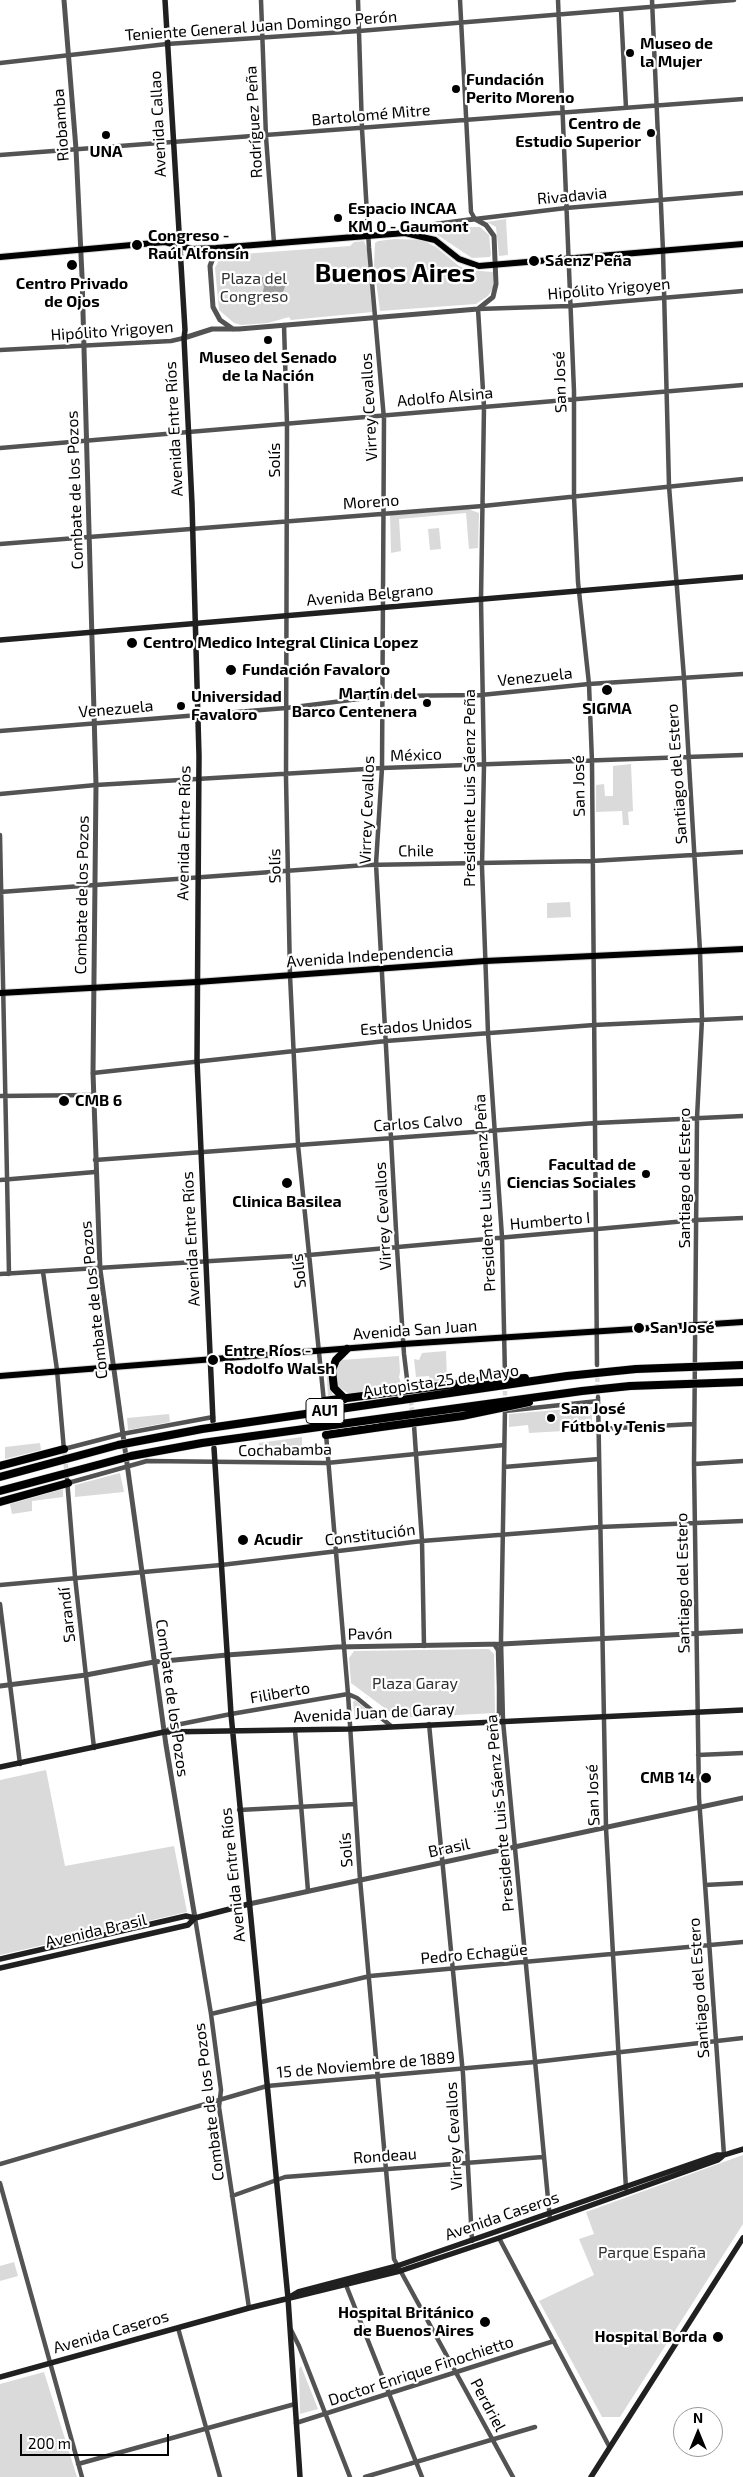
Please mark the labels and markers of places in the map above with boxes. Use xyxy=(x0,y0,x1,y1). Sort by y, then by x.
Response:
place label: Museo de la Mujer xyxy=(640,34,713,72)
marker: Museo de la Mujer xyxy=(624,47,636,59)
place label: Fundación Perito Moreno xyxy=(466,70,574,108)
marker: Fundación Perito Moreno xyxy=(450,83,462,95)
place label: Centro de Estudio Superior xyxy=(515,114,641,152)
marker: Centro de Estudio Superior xyxy=(645,127,657,139)
marker: UNA xyxy=(100,129,112,141)
place label: UNA xyxy=(90,142,122,162)
place label: Espacio INCAA KM 0 - Gaumont xyxy=(348,199,469,237)
marker: Espacio INCAA KM 0 - Gaumont xyxy=(332,212,344,224)
place label: Congreso - Raúl Alfonsín xyxy=(148,226,249,264)
marker: Congreso - Raúl Alfonsín xyxy=(130,238,144,252)
place label: Sáenz Peña xyxy=(545,251,632,271)
marker: Sáenz Peña xyxy=(527,254,541,268)
marker: Centro Privado de Ojos xyxy=(65,258,79,272)
place label: Centro Privado de Ojos xyxy=(16,274,128,312)
marker: Museo del Senado de la Nación xyxy=(262,334,274,346)
place label: Museo del Senado de la Nación xyxy=(199,348,337,386)
place label: Centro Medico Integral Clinica Lopez xyxy=(143,633,418,653)
marker: Centro Medico Integral Clinica Lopez xyxy=(125,636,139,650)
place label: Fundación Favaloro xyxy=(242,660,390,680)
marker: Fundación Favaloro xyxy=(224,663,238,677)
marker: SIGMA xyxy=(600,683,614,697)
place label: Martín del Barco Centenera xyxy=(292,684,417,722)
place label: Universidad Favaloro xyxy=(191,687,282,725)
marker: Martín del Barco Centenera xyxy=(421,697,433,709)
place label: SIGMA xyxy=(582,699,632,719)
marker: Universidad Favaloro xyxy=(175,700,187,712)
place label: CMB 6 xyxy=(75,1091,122,1111)
marker: CMB 6 xyxy=(57,1094,71,1108)
place label: Facultad de Ciencias Sociales xyxy=(507,1155,636,1193)
marker: Facultad de Ciencias Sociales xyxy=(640,1168,652,1180)
marker: Clinica Basilea xyxy=(280,1176,294,1190)
place label: Clinica Basilea xyxy=(232,1192,342,1212)
place label: San José xyxy=(650,1318,714,1338)
marker: San José xyxy=(632,1321,646,1335)
place label: Entre Ríos - Rodolfo Walsh xyxy=(224,1341,335,1379)
marker: Entre Ríos - Rodolfo Walsh xyxy=(206,1353,220,1367)
place label: San José Fútbol y Tenis xyxy=(561,1399,666,1437)
marker: San José Fútbol y Tenis xyxy=(545,1412,557,1424)
place label: Acudir xyxy=(254,1530,303,1550)
marker: Acudir xyxy=(236,1533,250,1547)
place label: CMB 14 xyxy=(640,1768,695,1788)
marker: CMB 14 xyxy=(699,1771,713,1785)
place label: Hospital Británico de Buenos Aires xyxy=(338,2303,474,2341)
marker: Hospital Británico de Buenos Aires xyxy=(478,2315,492,2329)
place label: Hospital Borda xyxy=(595,2327,707,2347)
marker: Hospital Borda xyxy=(711,2330,725,2344)

